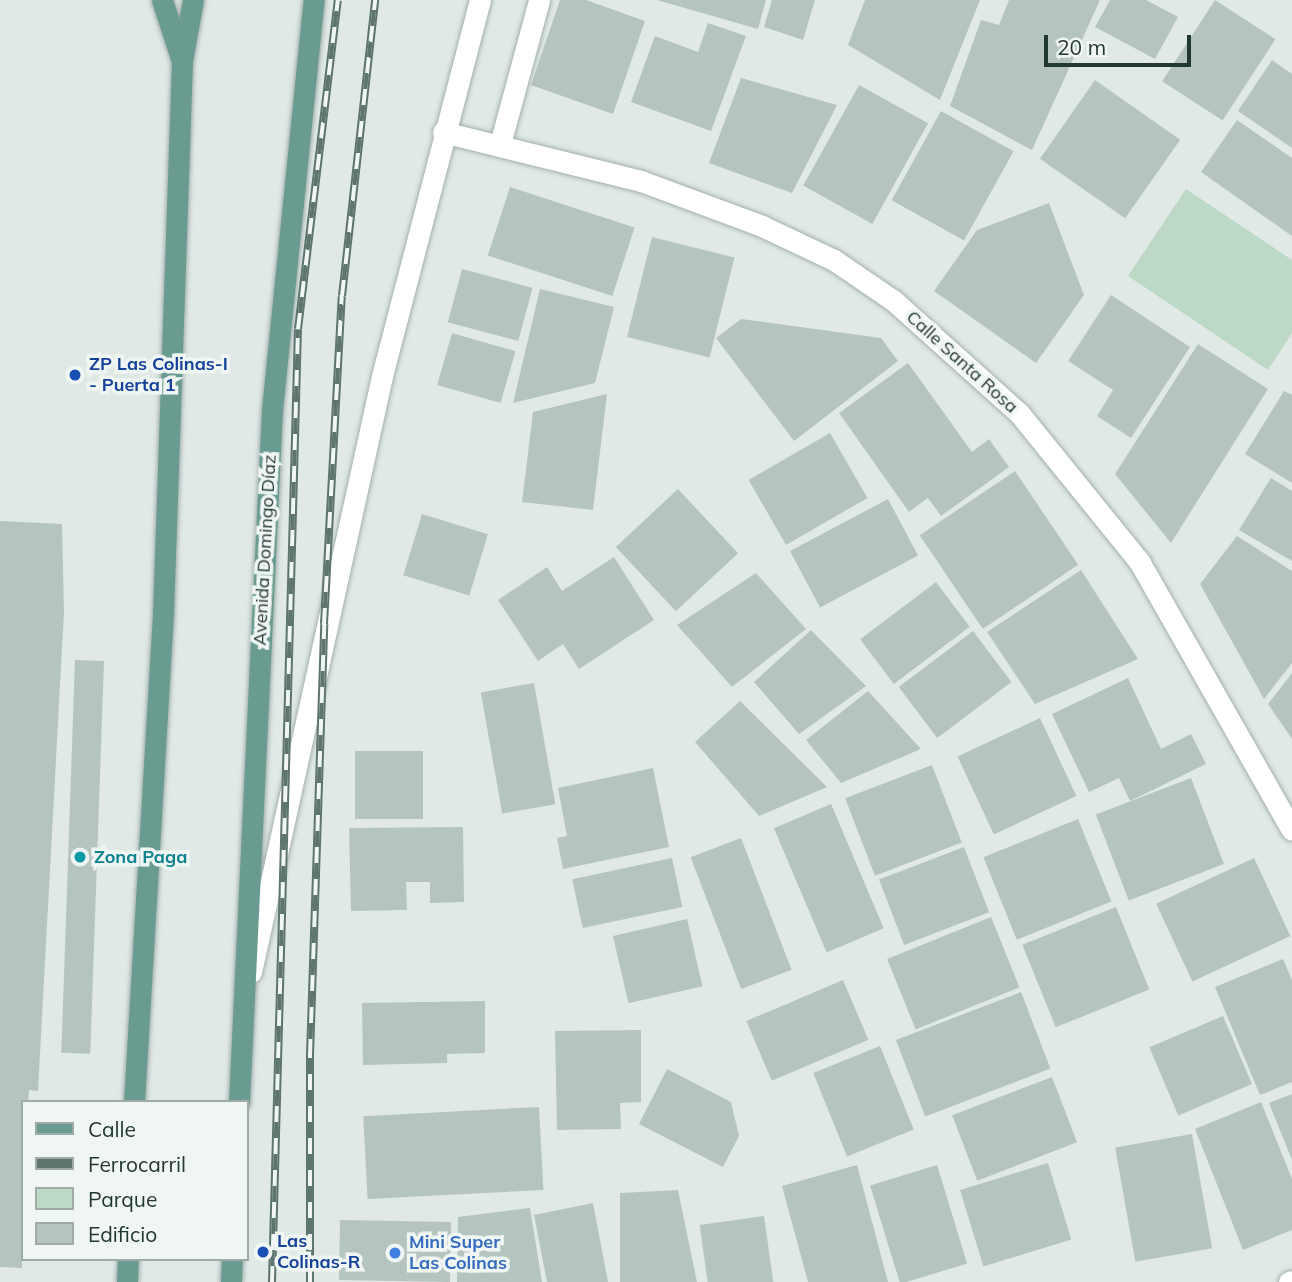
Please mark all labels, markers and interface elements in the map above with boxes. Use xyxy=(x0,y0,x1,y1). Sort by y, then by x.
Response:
scale bar xyxy=(1047,21,1194,65)
text: 20 m xyxy=(1057,34,1106,60)
street label: Calle Santa Rosa xyxy=(902,306,1022,418)
place label: ZP Las Colinas-I - Puerta 1 xyxy=(89,354,228,396)
marker: ZP Las Colinas-I - Puerta 1 xyxy=(67,367,83,383)
street label: Avenida Domingo Díaz xyxy=(249,454,281,646)
place label: Zona Paga xyxy=(94,846,187,868)
marker: Zona Paga xyxy=(72,849,88,865)
legend xyxy=(21,1100,248,1261)
text: Calle xyxy=(88,1116,136,1142)
text: Ferrocarril xyxy=(88,1151,186,1177)
text: Parque xyxy=(88,1186,157,1212)
text: Edificio xyxy=(88,1221,157,1247)
place label: Las Colinas-R xyxy=(277,1231,360,1274)
place label: Mini Super Las Colinas xyxy=(409,1232,507,1274)
marker: Las Colinas-R xyxy=(255,1244,271,1260)
marker: Mini Super Las Colinas xyxy=(387,1245,403,1261)

